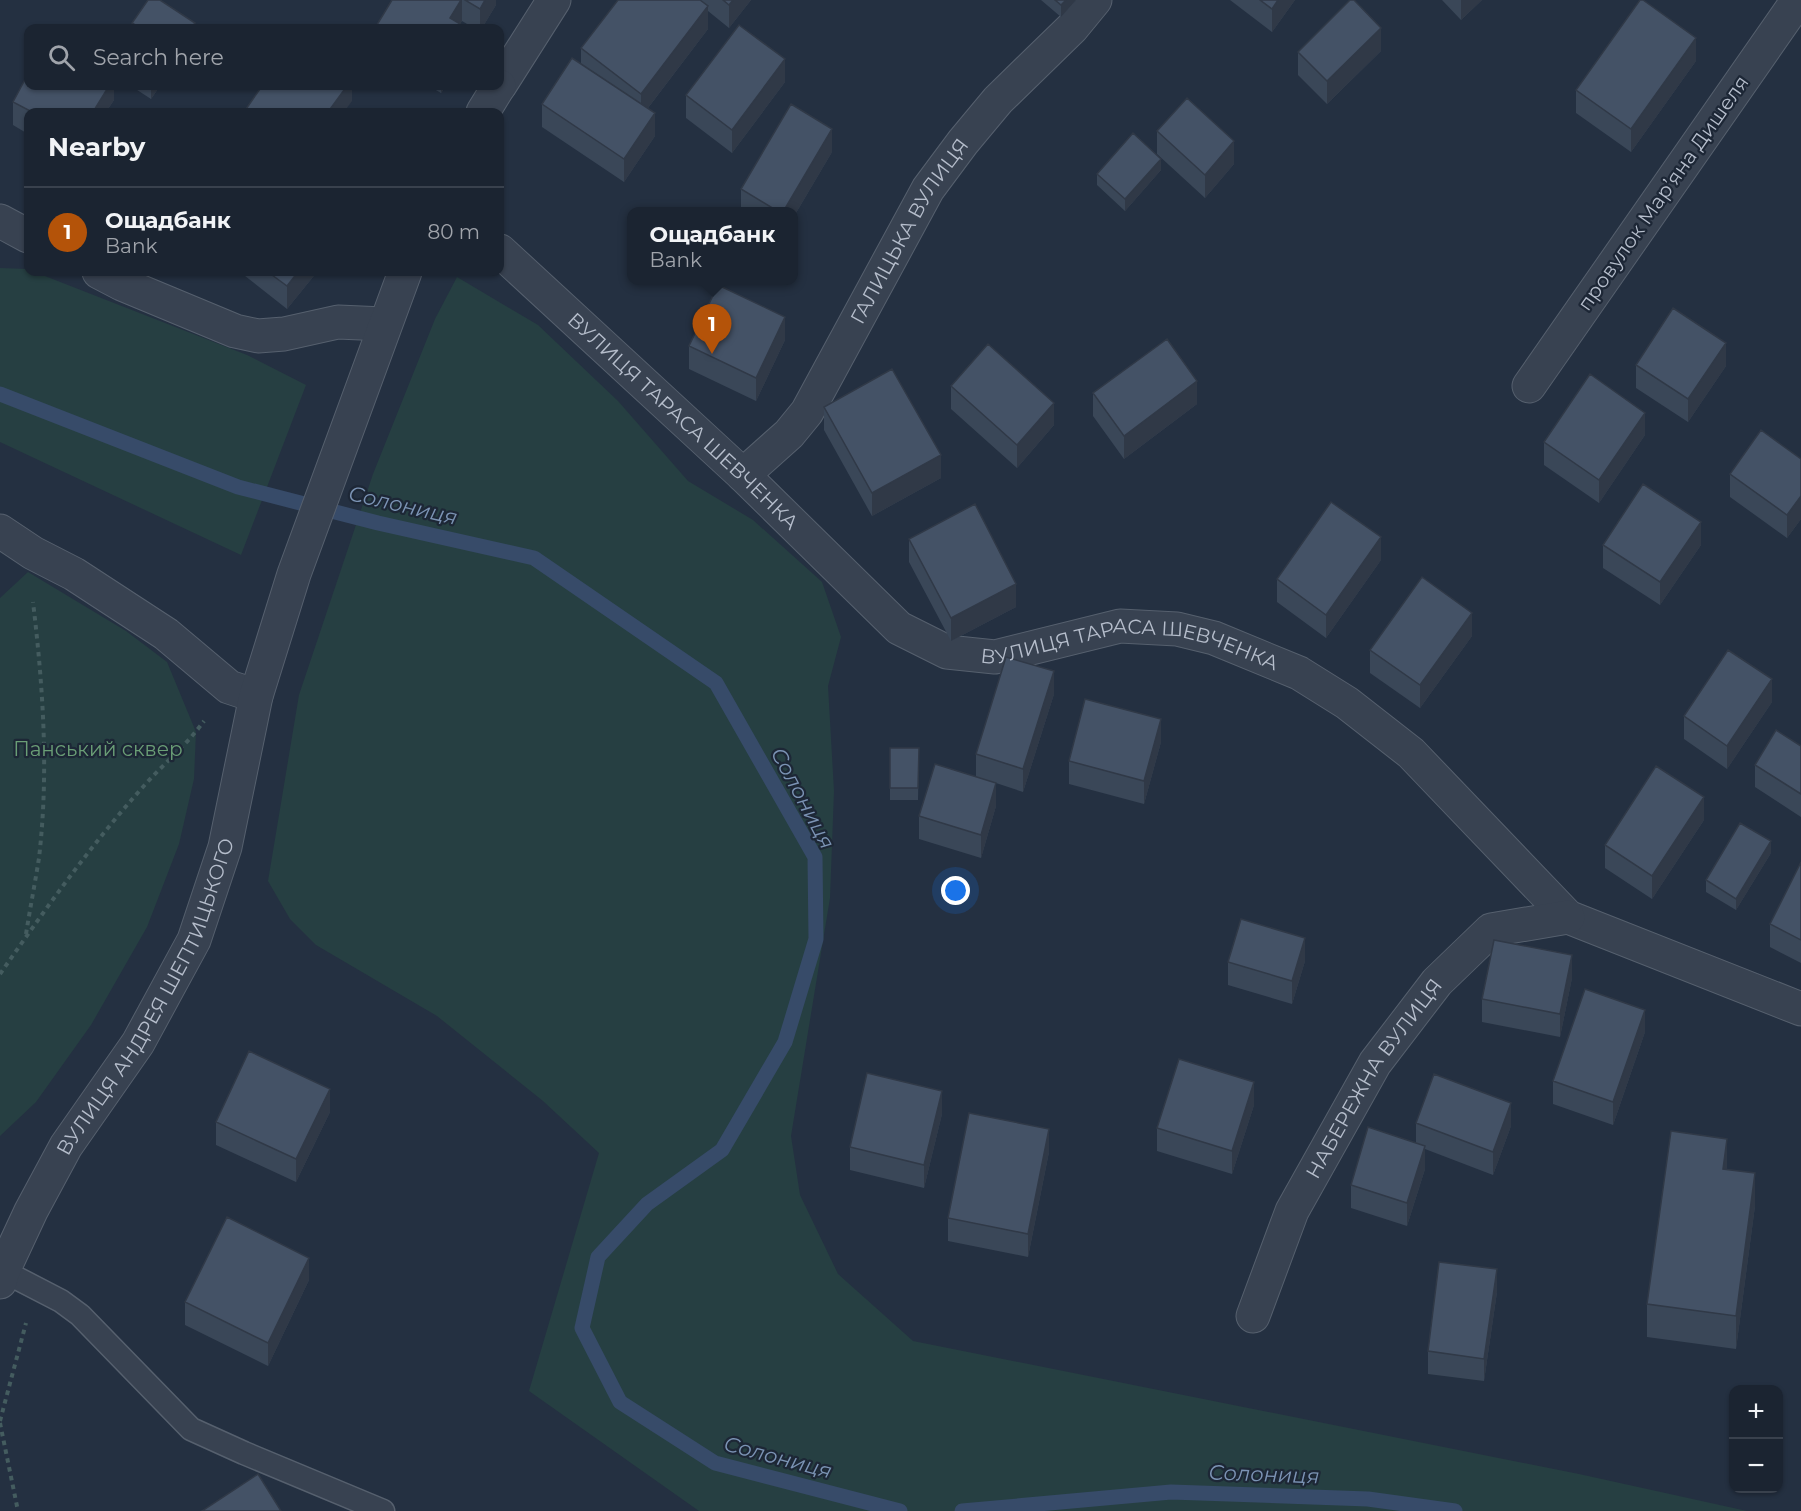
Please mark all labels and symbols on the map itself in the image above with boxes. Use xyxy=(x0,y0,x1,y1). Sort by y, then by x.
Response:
street label: провулок Марʼяна Дишеля xyxy=(1573,71,1753,315)
street label: ГАЛИЦЬКА ВУЛИЦЯ xyxy=(845,134,973,328)
pin: 1 xyxy=(692,304,732,354)
street label: ВУЛИЦЯ ТАРАСА ШЕВЧЕНКА xyxy=(563,308,804,535)
water label: Солониця xyxy=(346,480,460,530)
street label: ВУЛИЦЯ ТАРАСА ШЕВЧЕНКА xyxy=(980,614,1282,675)
park label: Панський сквер xyxy=(13,737,183,761)
water label: Солониця xyxy=(766,743,840,853)
street label: ВУЛИЦЯ АНДРЕЯ ШЕПТИЦЬКОГО xyxy=(51,836,239,1159)
your location xyxy=(941,876,970,905)
street label: НАБЕРЕЖНА ВУЛИЦЯ xyxy=(1301,974,1447,1183)
water label: Солониця xyxy=(721,1431,835,1483)
water label: Солониця xyxy=(1208,1460,1320,1488)

